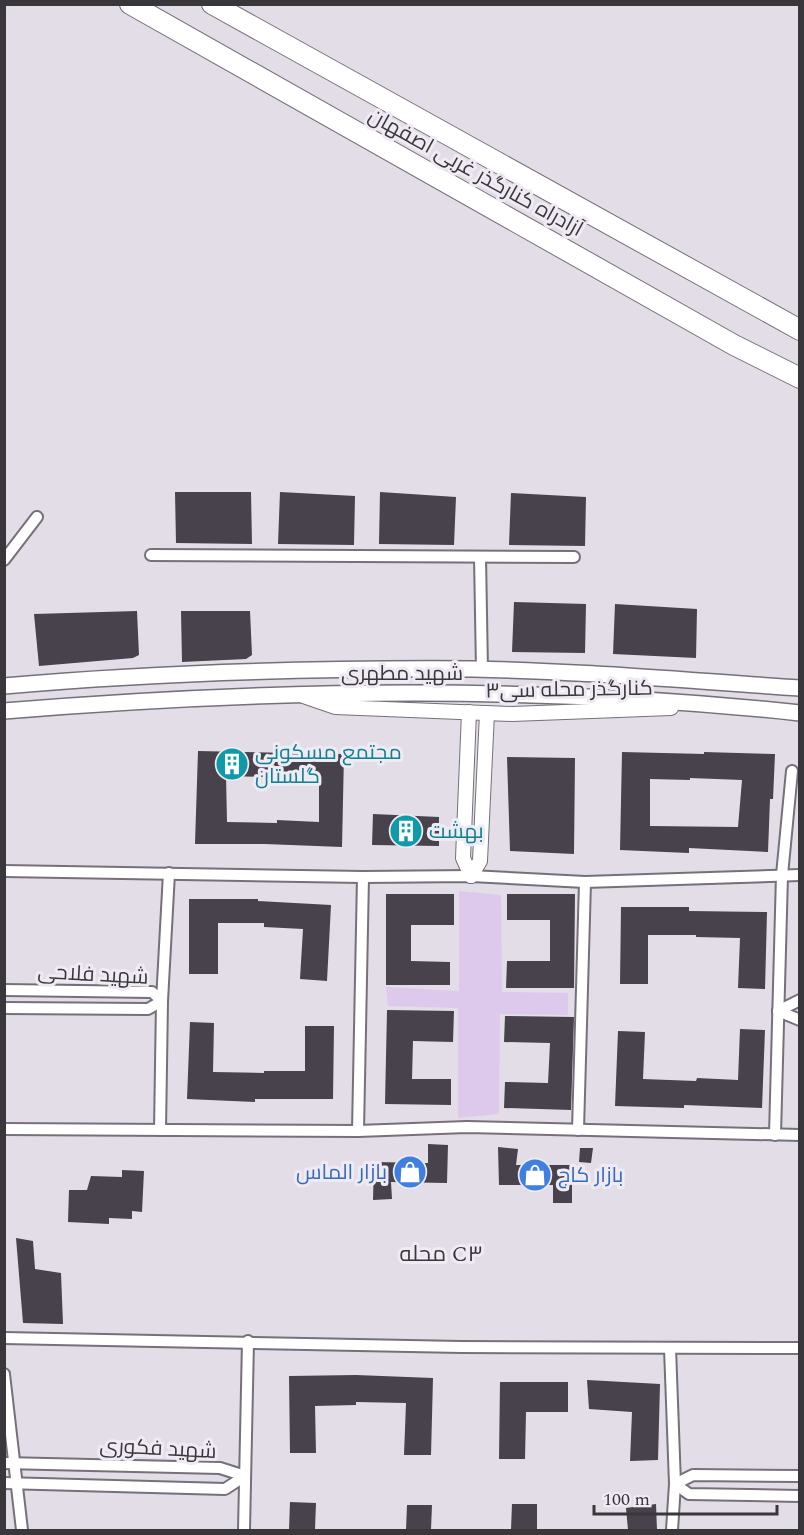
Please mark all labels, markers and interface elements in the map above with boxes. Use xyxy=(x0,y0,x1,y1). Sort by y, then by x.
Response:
street label: آزادراه کنارگذر غربی اصفهان xyxy=(362,100,589,246)
street label: شهید مطهری xyxy=(341,658,463,690)
street label: کنارگذر محله سی۳ xyxy=(485,673,653,707)
place label: مجتمع مسکونی گلستان xyxy=(255,737,402,793)
building icon: مجتمع مسکونی گلستان xyxy=(214,746,250,782)
building icon: بهشت xyxy=(388,813,424,849)
place label: بهشت xyxy=(429,816,484,848)
street label: شهید فلاحی xyxy=(37,956,149,994)
shop icon: بازار الماس xyxy=(392,1154,428,1190)
place label: بازار الماس xyxy=(296,1157,387,1189)
shop icon: بازار کاج xyxy=(517,1157,553,1193)
place label: بازار کاج xyxy=(558,1160,623,1192)
district label: محله C۳ xyxy=(399,1238,483,1271)
street label: شهید فکوری xyxy=(99,1430,217,1468)
scale bar xyxy=(594,1478,777,1516)
text: 100 m xyxy=(603,1486,650,1513)

